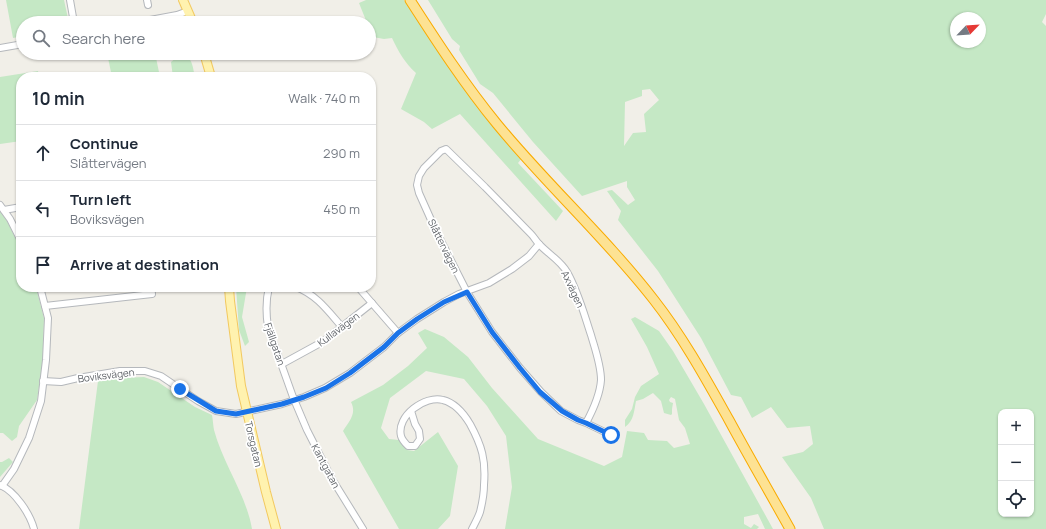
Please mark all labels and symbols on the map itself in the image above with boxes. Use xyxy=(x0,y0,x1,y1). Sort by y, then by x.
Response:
north arrow xyxy=(950,12,986,48)
street label: Slåttervägen xyxy=(425,217,463,276)
street label: Axvägen xyxy=(558,268,588,310)
street label: Kullavägen xyxy=(314,308,362,349)
street label: Fjällgatan xyxy=(261,321,289,367)
street label: Boviksvägen xyxy=(77,365,135,385)
route end xyxy=(171,380,189,398)
street label: Torsgatan xyxy=(242,420,266,468)
route start xyxy=(602,426,620,444)
street label: Kantgatan xyxy=(308,441,344,491)

